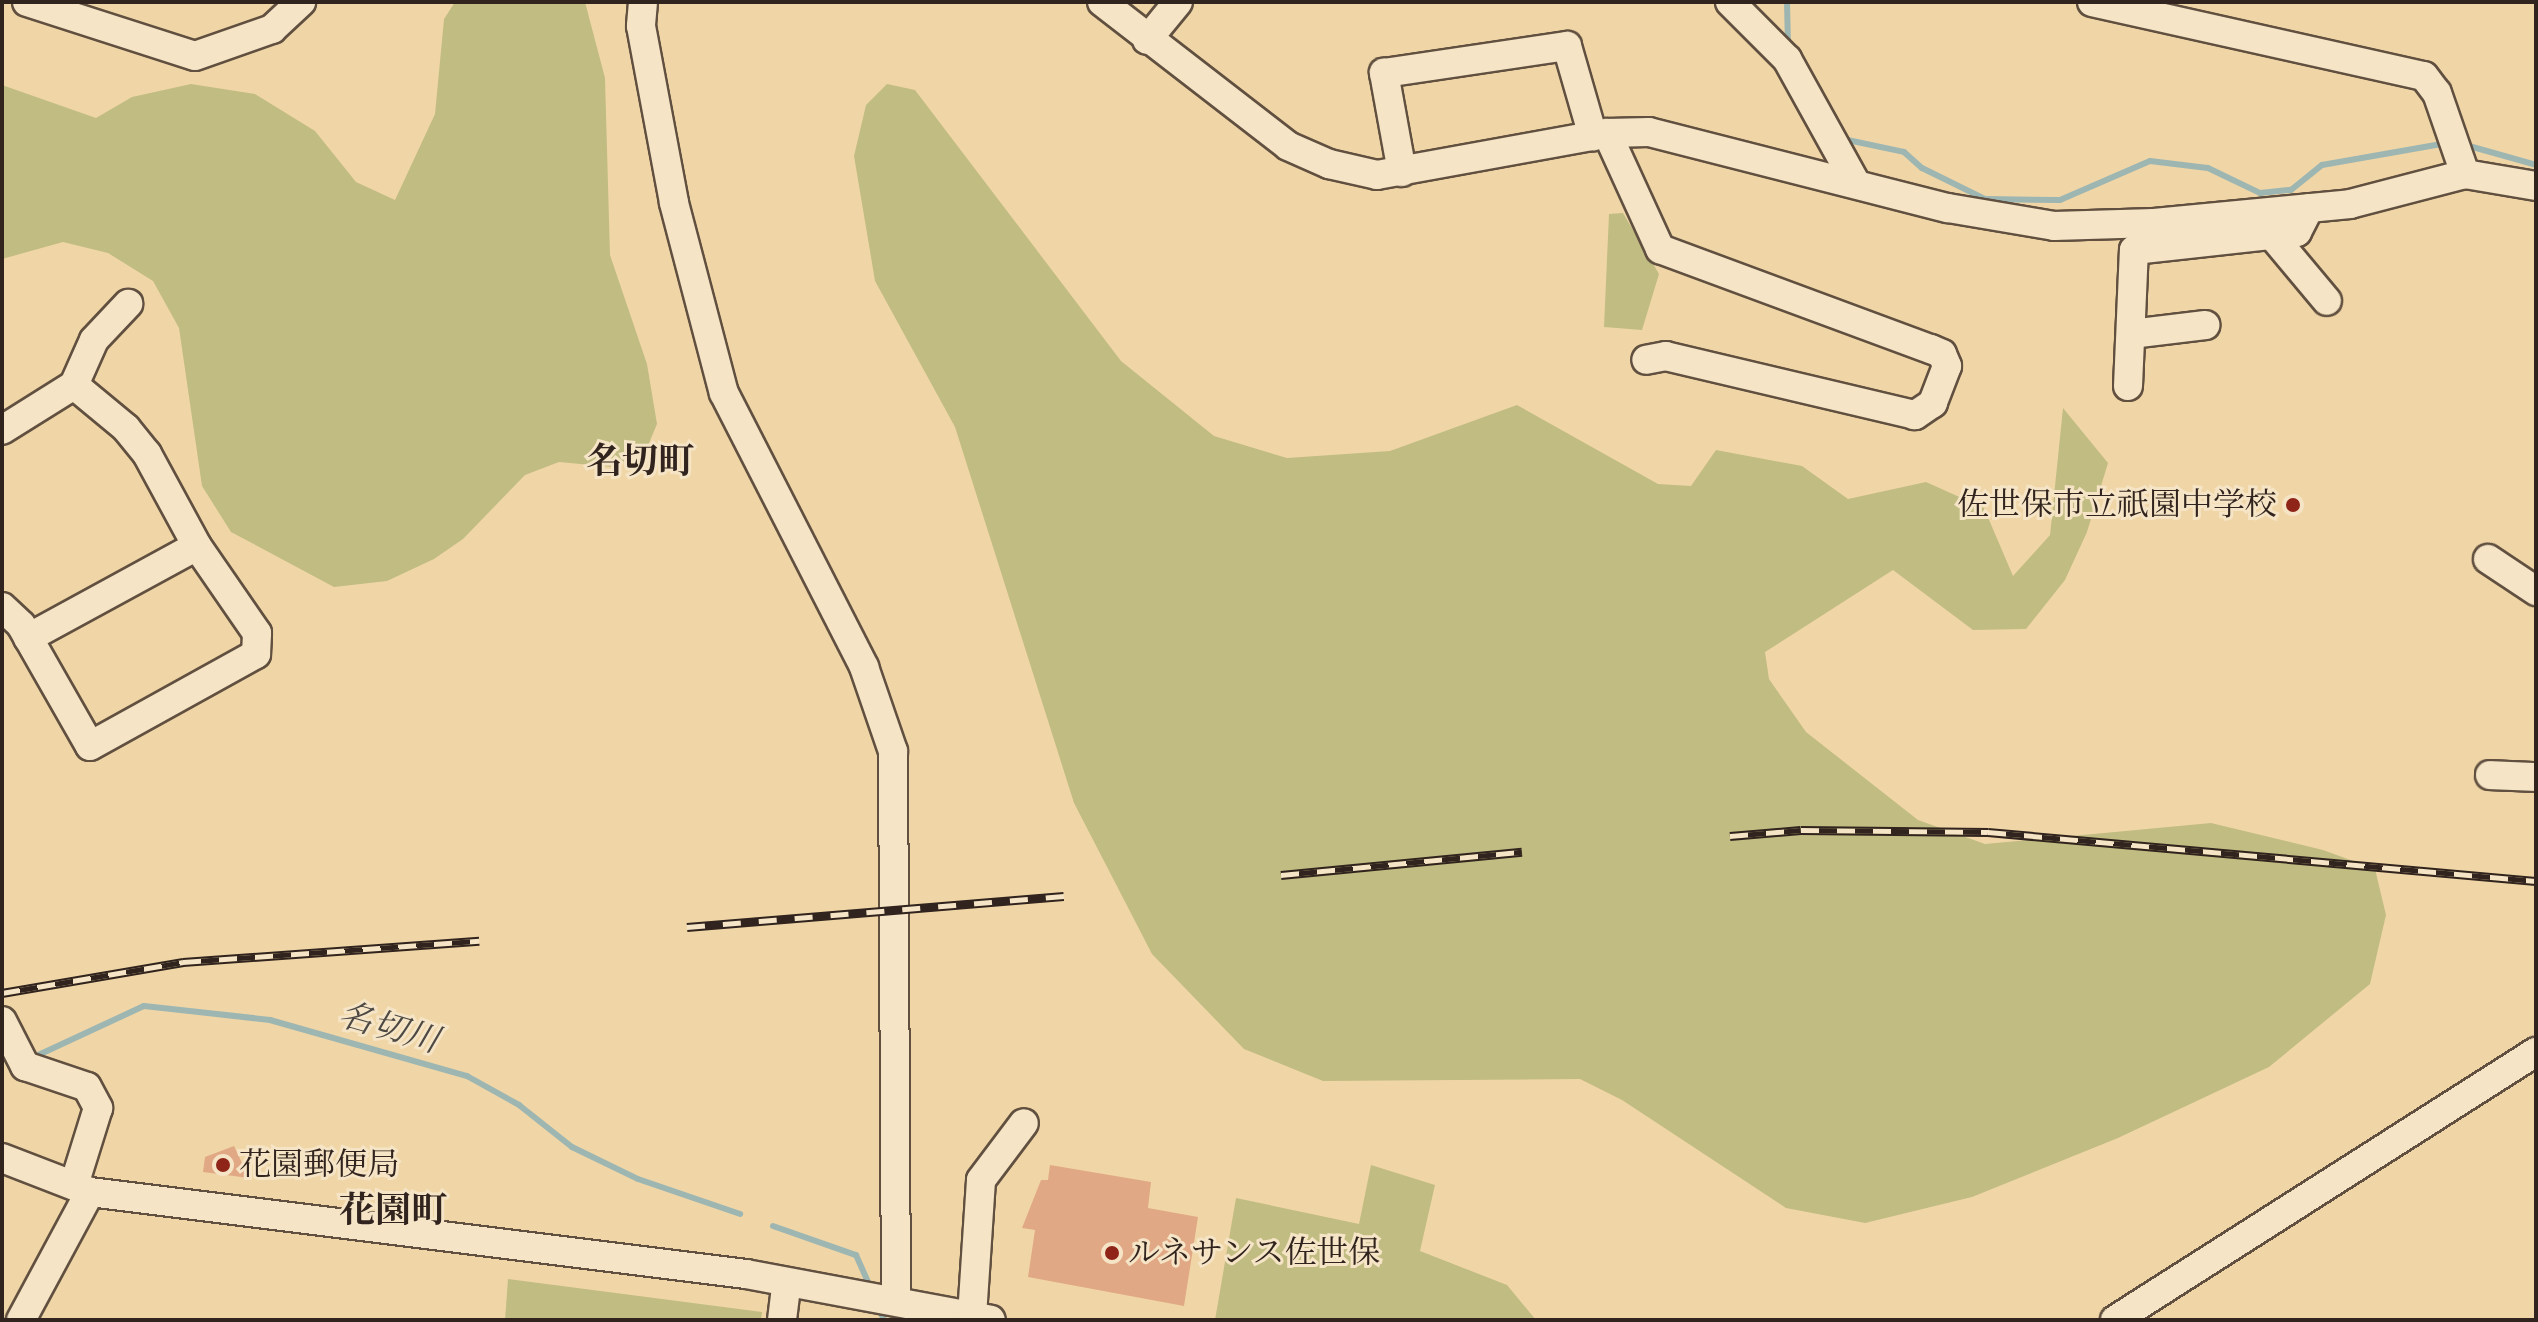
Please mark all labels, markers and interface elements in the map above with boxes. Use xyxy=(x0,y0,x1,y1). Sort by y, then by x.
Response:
district label: 名切町 xyxy=(586,440,694,484)
place label: 佐世保市立祇園中学校 xyxy=(1957,486,2277,524)
marker: 佐世保市立祇園中学校 xyxy=(2284,496,2302,514)
water label: 名切川 xyxy=(334,993,444,1061)
place label: 花園郵便局 xyxy=(239,1146,399,1184)
marker: 花園郵便局 xyxy=(214,1156,232,1174)
district label: 花園町 xyxy=(339,1189,447,1233)
place label: ルネサンス佐世保 xyxy=(1128,1234,1384,1272)
marker: ルネサンス佐世保 xyxy=(1103,1244,1121,1262)

